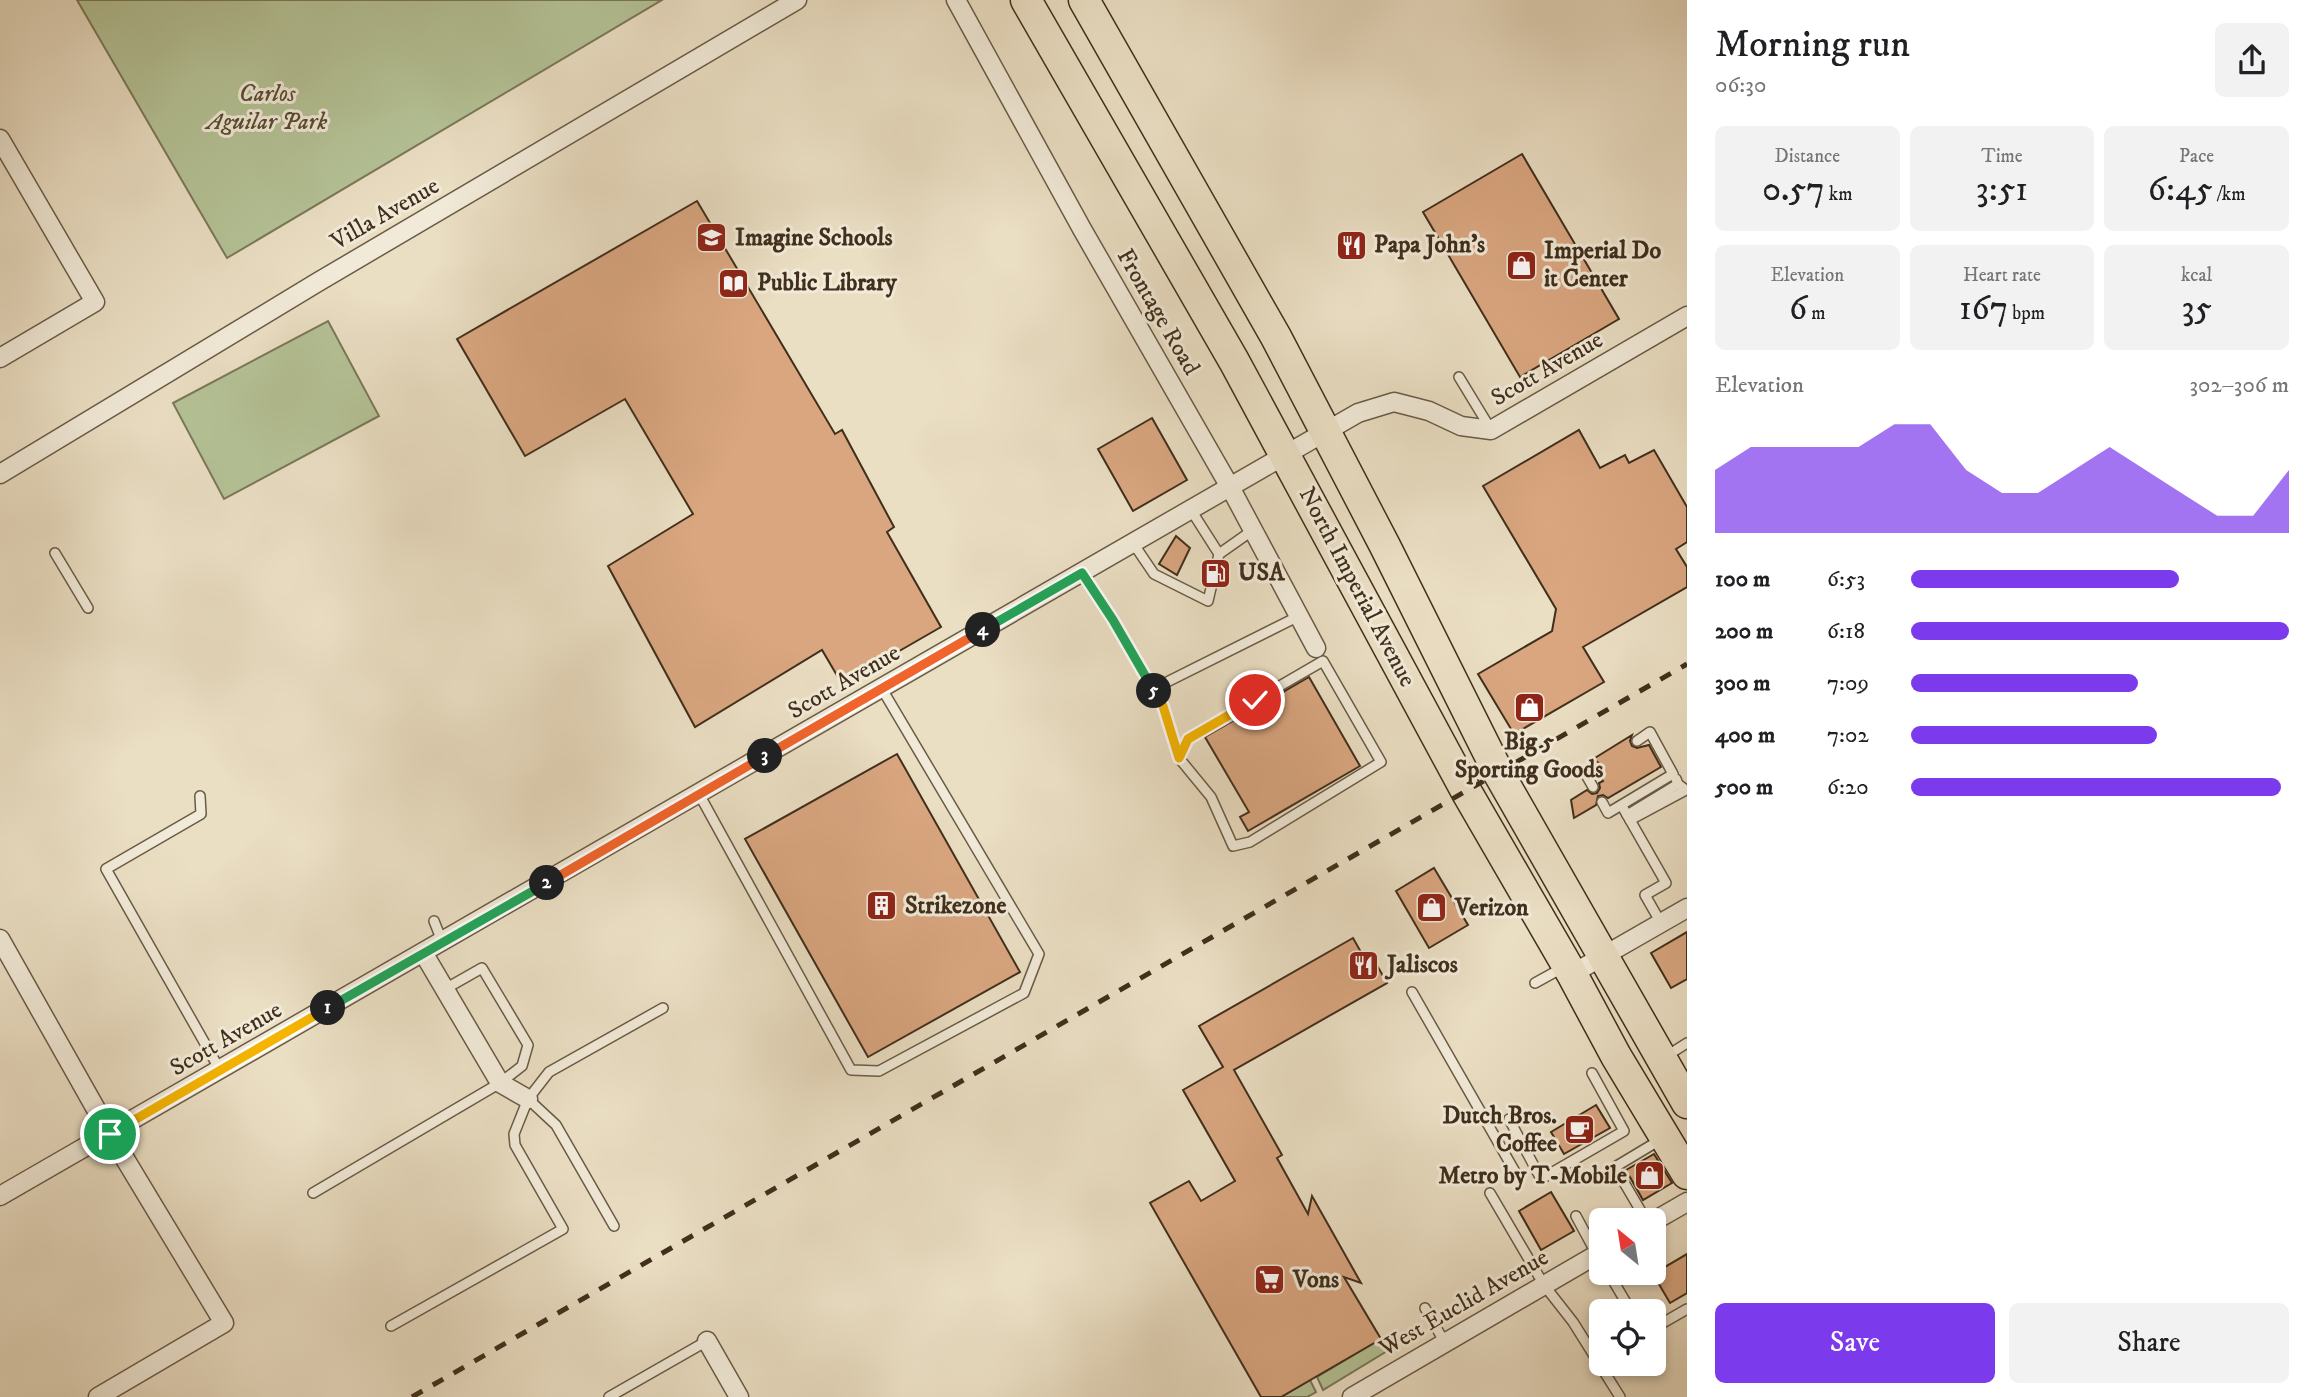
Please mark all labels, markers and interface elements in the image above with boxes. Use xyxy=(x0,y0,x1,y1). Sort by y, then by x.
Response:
text: Morning run xyxy=(1715,21,1910,69)
button: share xyxy=(2215,23,2289,97)
text: 06:30 xyxy=(1715,71,1766,100)
park label: Carlos Aguilar Park xyxy=(204,79,327,137)
text: Distance xyxy=(1775,145,1840,168)
text: Time xyxy=(1981,145,2023,168)
text: Pace xyxy=(2179,145,2214,168)
text: 0.57 xyxy=(1762,168,1825,212)
text: 3:51 xyxy=(1976,168,2028,212)
text: 6:45 xyxy=(2148,168,2213,212)
street label: Villa Avenue xyxy=(325,171,445,258)
text: km xyxy=(1825,183,1853,206)
text: /km xyxy=(2213,183,2245,206)
school or university icon: Imagine Schools xyxy=(695,221,729,255)
place label: Imagine Schools xyxy=(735,223,892,253)
restaurant icon: Papa John's xyxy=(1334,228,1368,262)
place label: Papa John's xyxy=(1374,230,1485,260)
place label: Imperial Do it Center xyxy=(1544,236,1661,294)
street label: Frontage Road xyxy=(1110,243,1206,381)
shop icon: Imperial Do it Center xyxy=(1504,248,1538,282)
text: Elevation xyxy=(1771,264,1844,287)
text: Heart rate xyxy=(1963,264,2041,287)
text: kcal xyxy=(2181,264,2212,287)
library icon: Public Library xyxy=(717,266,751,300)
place label: Public Library xyxy=(757,268,897,298)
text: 6 xyxy=(1789,287,1807,331)
text: 167 xyxy=(1959,287,2008,331)
text: 35 xyxy=(2181,287,2212,331)
text: m xyxy=(1807,302,1826,325)
text: bpm xyxy=(2008,302,2045,325)
street label: Scott Avenue xyxy=(1486,325,1608,413)
text: Elevation xyxy=(1715,371,1804,400)
text: 302–306 m xyxy=(2189,371,2289,400)
street label: North Imperial Avenue xyxy=(1292,482,1422,692)
fuel station icon: USA xyxy=(1198,556,1232,590)
place label: USA xyxy=(1238,558,1285,588)
text: 100 m xyxy=(1715,565,1770,594)
text: 6:53 xyxy=(1827,565,1865,594)
pin: 4 xyxy=(965,612,1000,648)
text: 200 m xyxy=(1715,617,1773,646)
text: 6:18 xyxy=(1827,617,1865,646)
text: 4 xyxy=(977,618,988,641)
street label: Scott Avenue xyxy=(783,638,905,726)
text: 300 m xyxy=(1715,669,1771,698)
text: 7:09 xyxy=(1827,669,1869,698)
pin xyxy=(1225,670,1285,730)
pin: 5 xyxy=(1136,674,1172,708)
text: 5 xyxy=(1149,679,1158,702)
icon: check xyxy=(1236,681,1274,719)
shop icon: Big 5 Sporting Goods xyxy=(1512,691,1546,725)
text: 400 m xyxy=(1715,721,1775,750)
text: 7:02 xyxy=(1827,721,1869,750)
place label: Big 5 Sporting Goods xyxy=(1455,727,1603,785)
pin: 3 xyxy=(748,738,782,774)
text: 3 xyxy=(761,744,768,767)
text: 500 m xyxy=(1715,773,1773,802)
text: 6:20 xyxy=(1827,773,1869,802)
pin: 2 xyxy=(530,866,564,900)
text: 2 xyxy=(542,871,551,894)
building icon: Strikezone xyxy=(865,889,899,923)
place label: Strikezone xyxy=(905,891,1007,921)
shop icon: Verizon xyxy=(1415,891,1449,925)
place label: Verizon xyxy=(1454,893,1529,923)
restaurant icon: Jaliscos xyxy=(1347,948,1381,982)
place label: Jaliscos xyxy=(1384,950,1458,980)
pin: 1 xyxy=(310,990,346,1026)
street label: Scott Avenue xyxy=(165,995,287,1083)
text: 1 xyxy=(324,996,331,1019)
place label: Dutch Bros. Coffee xyxy=(1442,1101,1557,1159)
pin xyxy=(80,1104,140,1164)
cafe icon: Dutch Bros. Coffee xyxy=(1563,1113,1597,1147)
icon: arrive xyxy=(91,1115,129,1153)
shop icon: Metro by T-Mobile xyxy=(1633,1159,1667,1193)
place label: Metro by T-Mobile xyxy=(1439,1161,1627,1191)
north arrow xyxy=(1589,1208,1666,1284)
map controls xyxy=(1589,1208,1666,1376)
street label: West Euclid Avenue xyxy=(1373,1242,1554,1364)
supermarket icon: Vons xyxy=(1253,1263,1287,1297)
place label: Vons xyxy=(1292,1265,1339,1295)
button: locate xyxy=(1589,1299,1666,1376)
button: Save xyxy=(1715,1303,1995,1383)
button: Share xyxy=(2009,1303,2289,1383)

